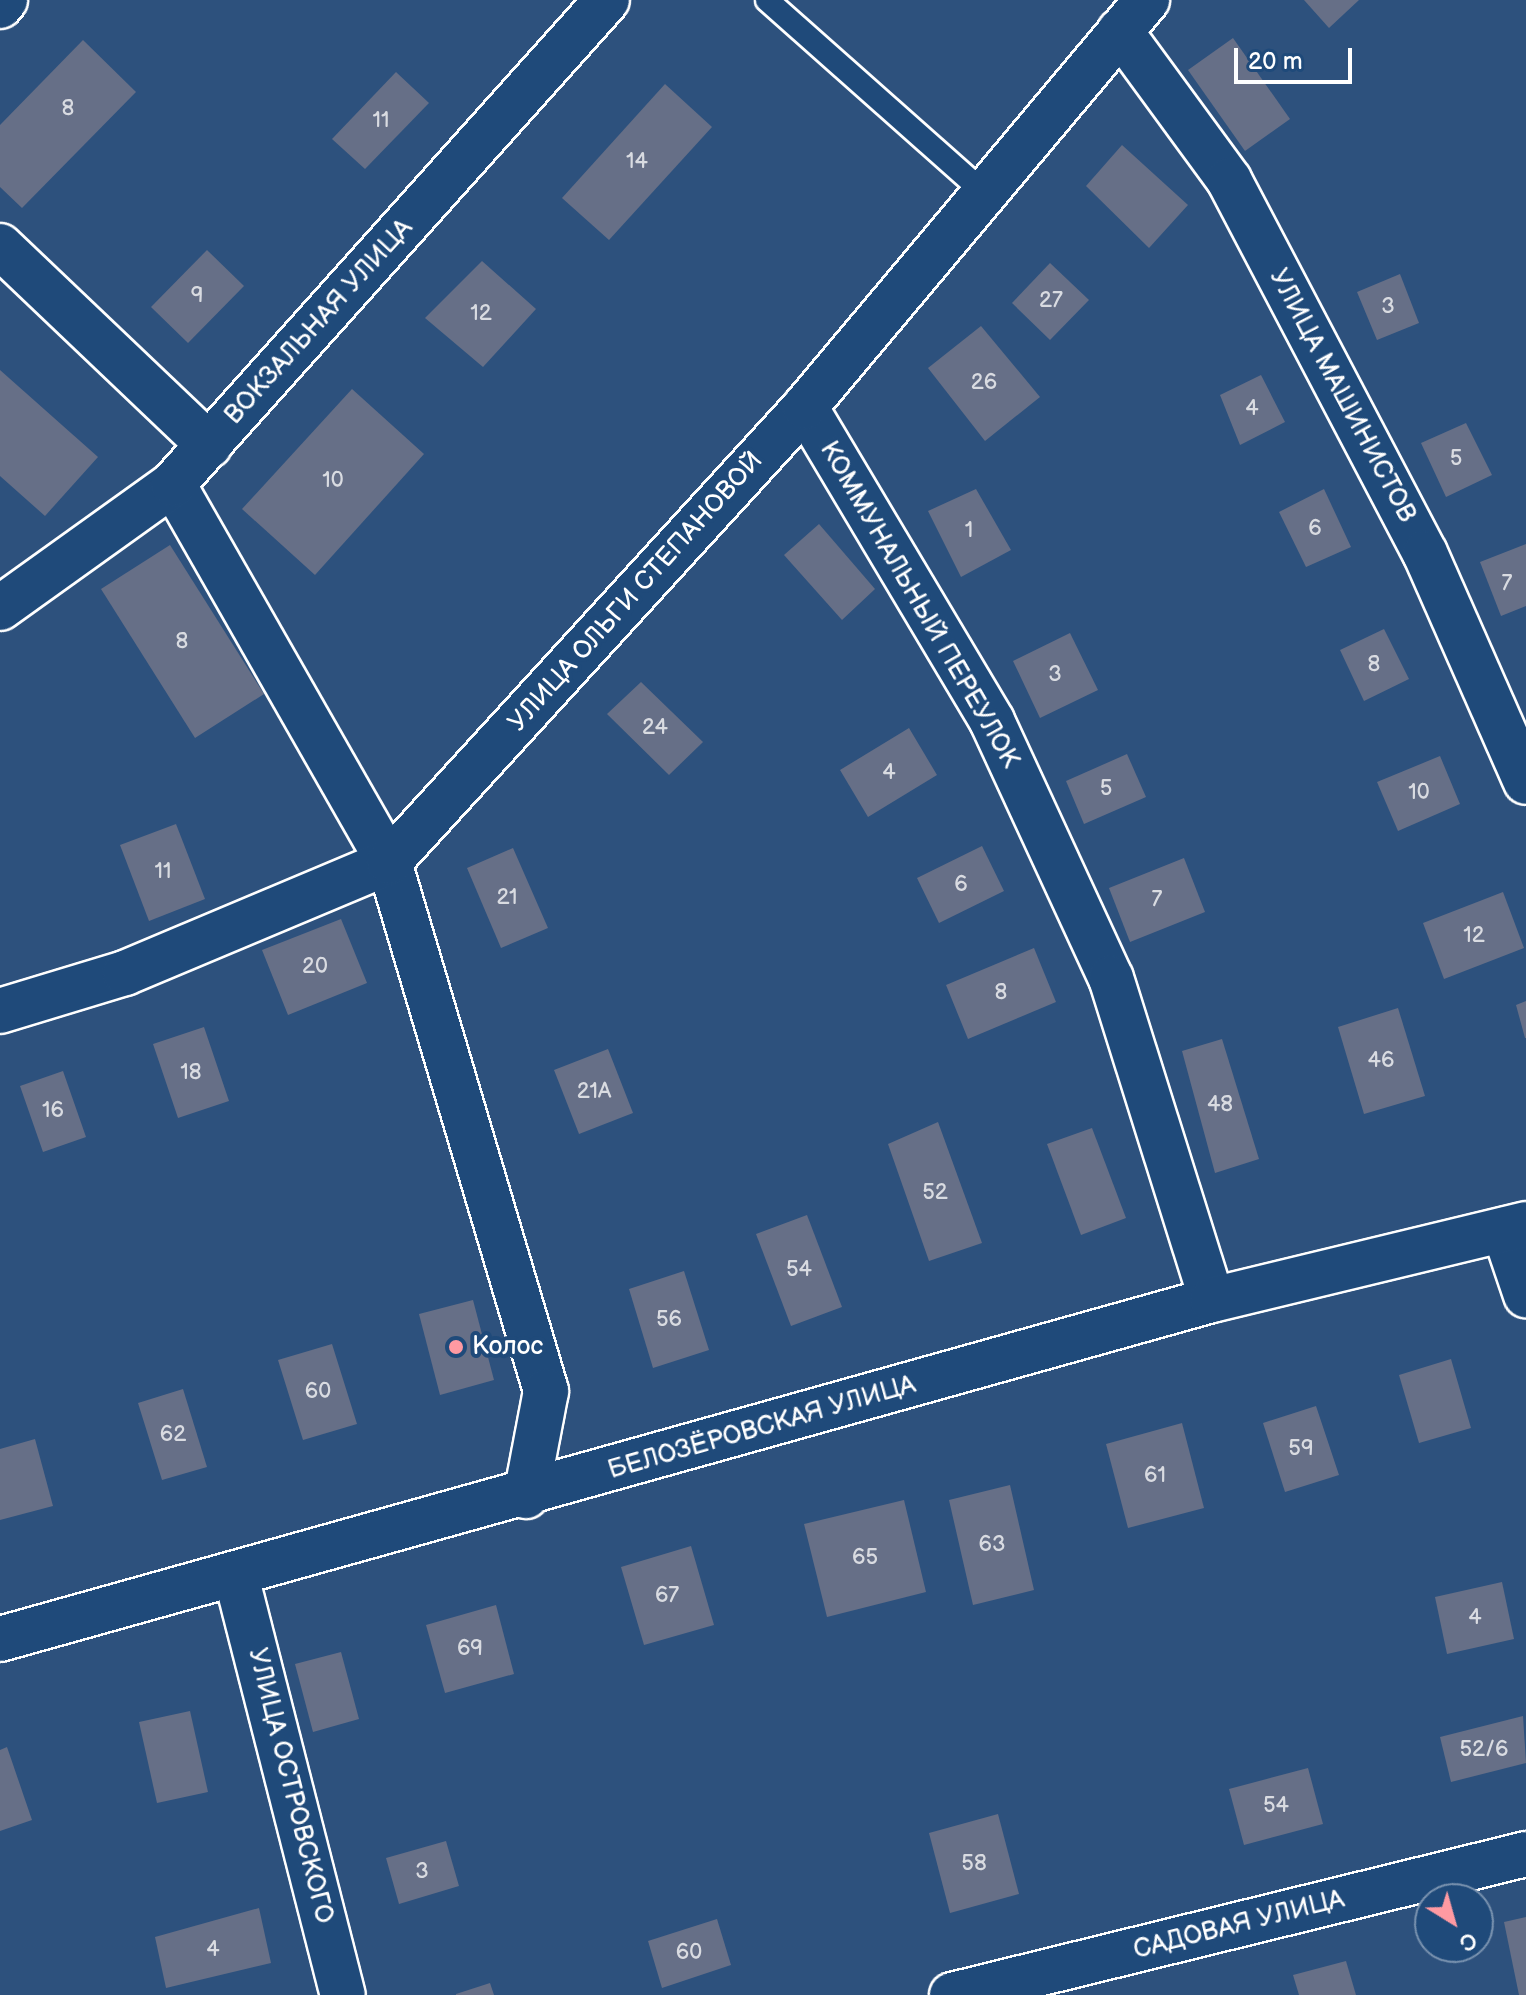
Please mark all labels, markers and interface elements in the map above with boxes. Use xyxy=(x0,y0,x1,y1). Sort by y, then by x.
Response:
scale bar xyxy=(1238,32,1356,82)
text: 20 m xyxy=(1248,47,1303,76)
house number: 8 xyxy=(62,96,74,122)
house number: 11 xyxy=(372,108,390,134)
house number: 14 xyxy=(626,149,648,175)
street label: ВОКЗАЛЬНАЯ УЛИЦА xyxy=(219,213,419,431)
street label: УЛИЦА МАШИНИСТОВ xyxy=(1262,264,1422,528)
house number: 9 xyxy=(191,283,203,309)
house number: 27 xyxy=(1039,288,1063,314)
house number: 3 xyxy=(1381,294,1395,320)
house number: 12 xyxy=(470,301,492,327)
house number: 26 xyxy=(971,370,997,396)
house number: 4 xyxy=(1245,396,1259,422)
street label: КОММУНАЛЬНЫЙ ПЕРЕУЛОК xyxy=(813,436,1025,774)
street label: УЛИЦА ОЛЬГИ СТЕПАНОВОЙ xyxy=(502,446,770,738)
house number: 5 xyxy=(1450,446,1462,472)
house number: 10 xyxy=(322,468,344,494)
house number: 6 xyxy=(1308,516,1322,542)
house number: 1 xyxy=(965,518,973,544)
house number: 7 xyxy=(1502,571,1512,597)
house number: 8 xyxy=(176,629,188,655)
house number: 8 xyxy=(1368,652,1380,678)
house number: 3 xyxy=(1048,662,1062,688)
house number: 24 xyxy=(642,715,668,741)
house number: 4 xyxy=(882,760,896,786)
house number: 5 xyxy=(1100,776,1112,802)
house number: 10 xyxy=(1408,780,1430,806)
house number: 11 xyxy=(154,859,172,885)
house number: 6 xyxy=(954,872,968,898)
house number: 21 xyxy=(496,885,518,911)
house number: 7 xyxy=(1152,887,1162,913)
house number: 12 xyxy=(1463,923,1485,949)
house number: 20 xyxy=(302,954,328,980)
house number: 8 xyxy=(995,980,1007,1006)
house number: 46 xyxy=(1368,1048,1394,1074)
house number: 18 xyxy=(180,1060,202,1086)
house number: 21А xyxy=(577,1079,611,1105)
house number: 48 xyxy=(1207,1092,1233,1118)
house number: 16 xyxy=(42,1098,64,1124)
house number: 52 xyxy=(922,1180,948,1206)
house number: 54 xyxy=(786,1257,812,1283)
house number: 56 xyxy=(656,1307,682,1333)
place label: Колос xyxy=(472,1331,543,1363)
marker: Колос xyxy=(447,1338,465,1356)
street label: БЕЛОЗЁРОВСКАЯ УЛИЦА xyxy=(605,1369,919,1487)
house number: 60 xyxy=(305,1379,331,1405)
house number: 62 xyxy=(160,1422,186,1448)
house number: 59 xyxy=(1288,1436,1314,1462)
house number: 61 xyxy=(1144,1463,1166,1489)
house number: 63 xyxy=(979,1532,1005,1558)
house number: 65 xyxy=(852,1545,878,1571)
house number: 67 xyxy=(655,1583,679,1609)
house number: 4 xyxy=(1468,1605,1482,1631)
house number: 69 xyxy=(457,1636,483,1662)
street label: УЛИЦА ОСТРОВСКОГО xyxy=(241,1645,339,1927)
house number: 52/6 xyxy=(1460,1737,1508,1763)
house number: 54 xyxy=(1263,1793,1289,1819)
house number: 58 xyxy=(961,1851,987,1877)
house number: 3 xyxy=(415,1859,429,1885)
north arrow xyxy=(1414,1883,1494,1963)
street label: САДОВАЯ УЛИЦА xyxy=(1130,1884,1348,1966)
text: С xyxy=(1453,1926,1482,1956)
house number: 4 xyxy=(206,1937,220,1963)
house number: 60 xyxy=(676,1940,702,1966)

